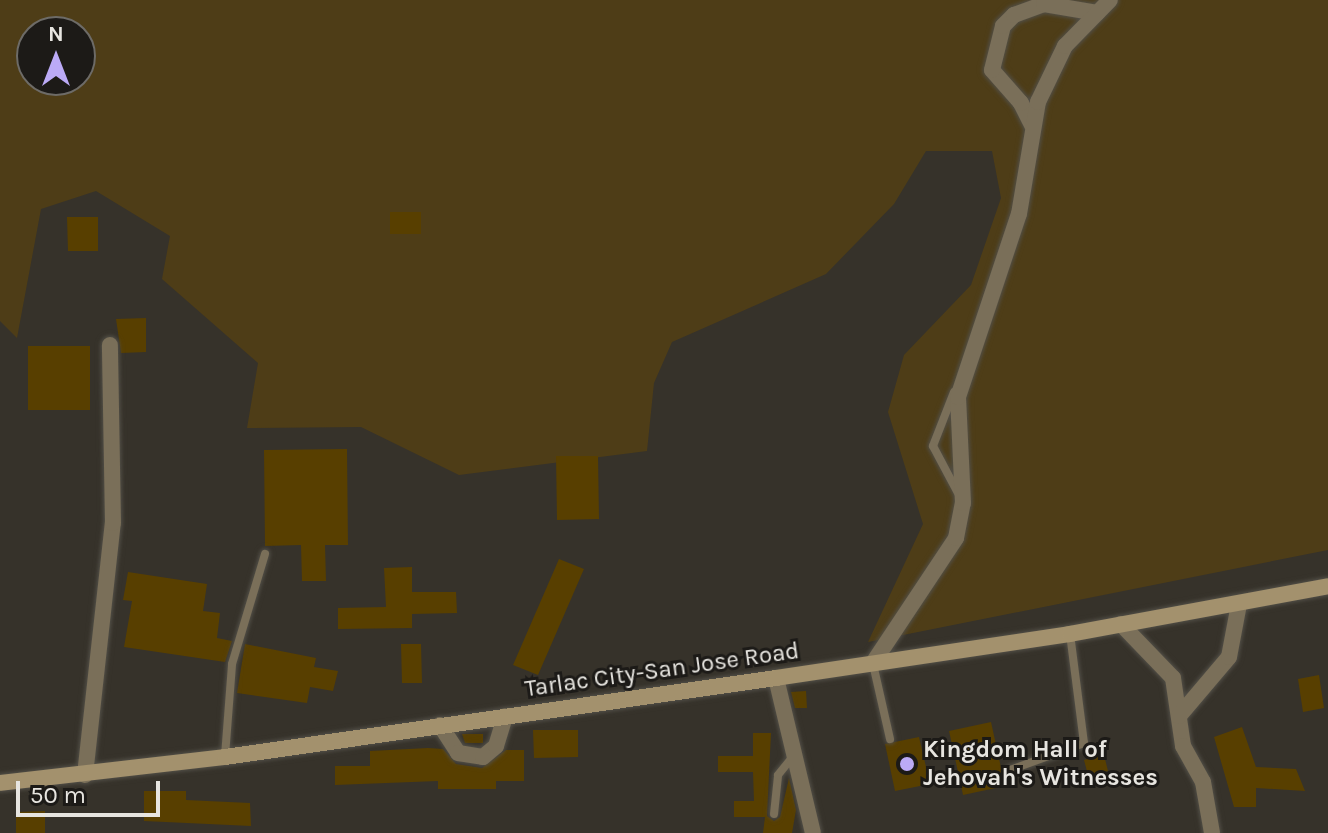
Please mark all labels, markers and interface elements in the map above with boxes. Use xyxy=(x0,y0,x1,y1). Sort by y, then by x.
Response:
north arrow xyxy=(16,16,96,96)
text: N xyxy=(48,21,64,47)
street label: Tarlac City-San Jose Road xyxy=(523,636,801,704)
place label: Kingdom Hall of Jehovah's Witnesses xyxy=(923,736,1158,792)
marker: Kingdom Hall of Jehovah's Witnesses xyxy=(898,755,916,773)
scale bar xyxy=(20,765,164,815)
text: 50 m xyxy=(30,781,86,809)

